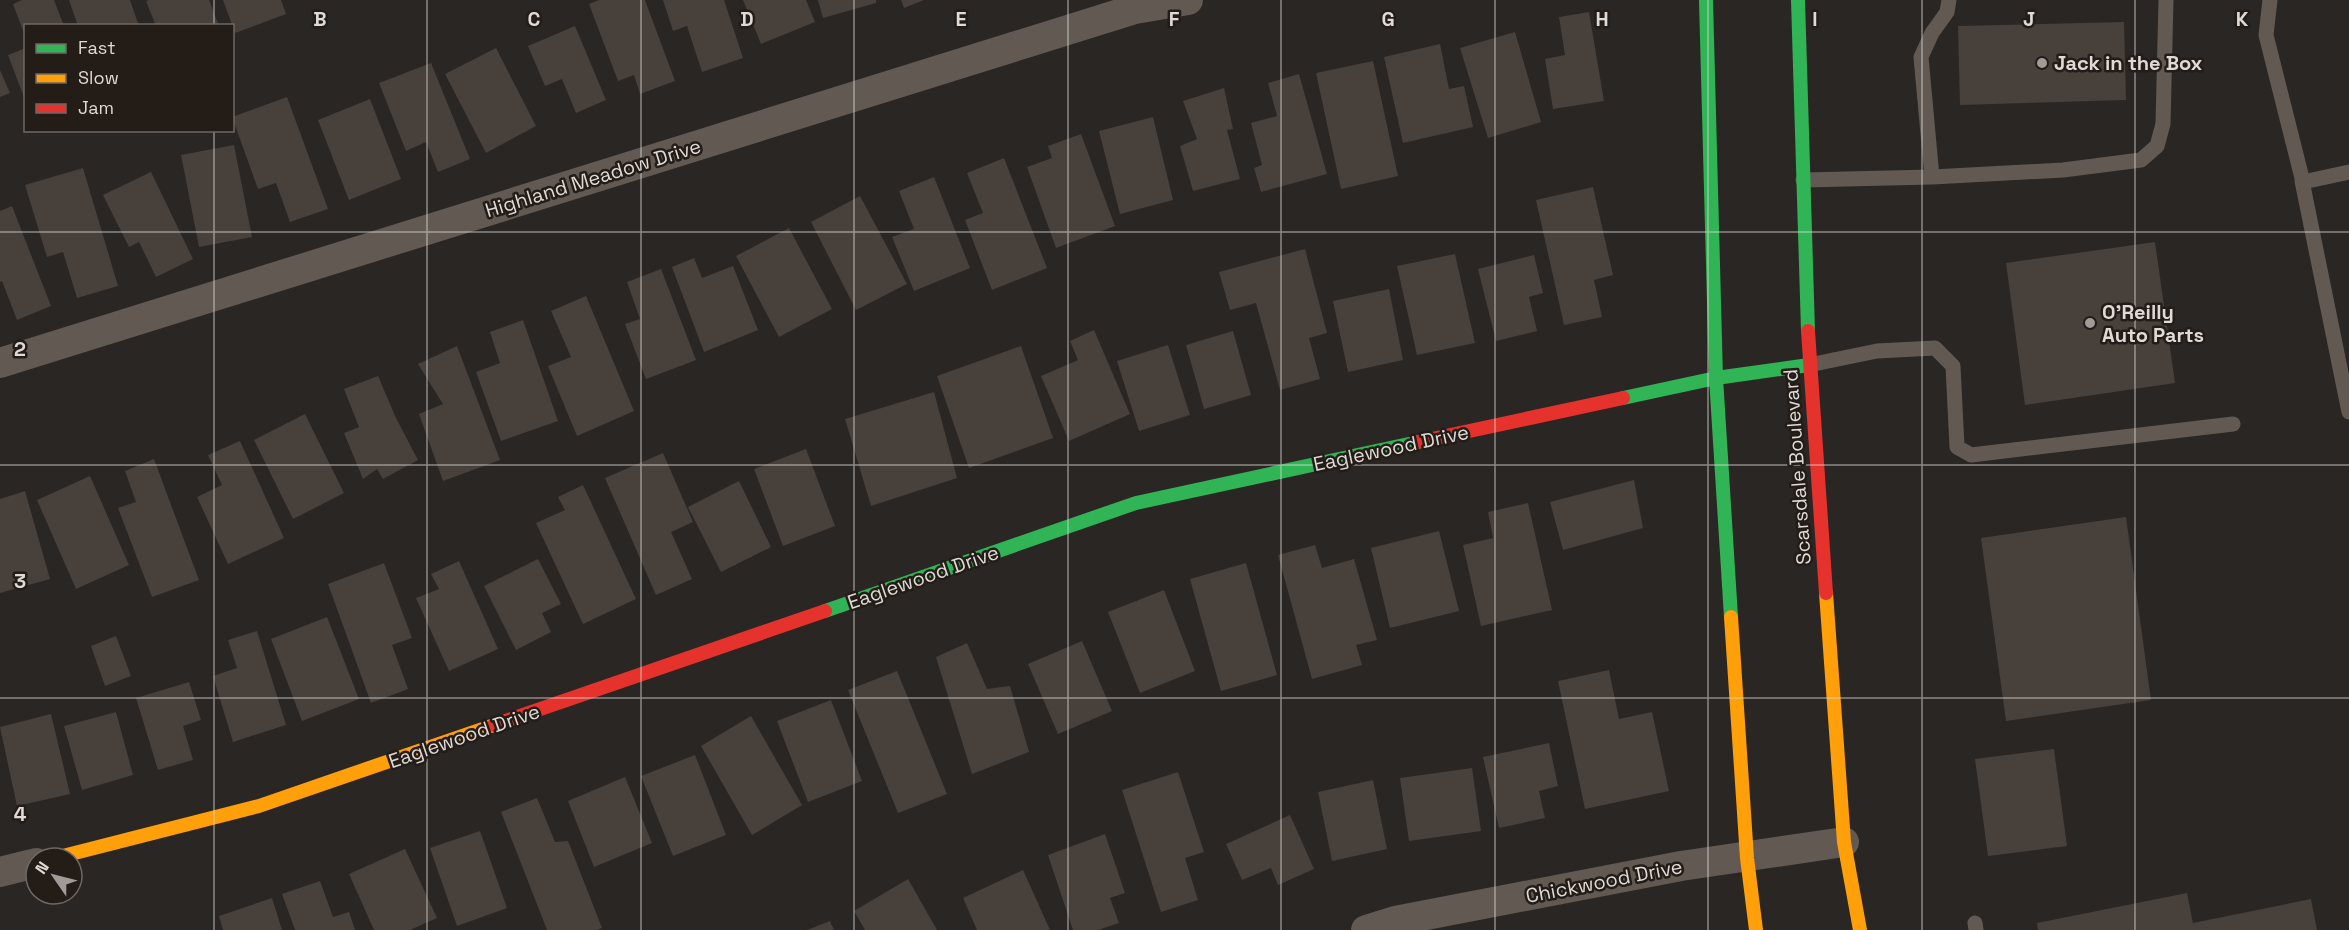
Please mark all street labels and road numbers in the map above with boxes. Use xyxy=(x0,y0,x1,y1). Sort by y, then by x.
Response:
street label: Highland Meadow Drive xyxy=(482,133,704,223)
street label: Scarsdale Boulevard xyxy=(1777,368,1817,566)
street label: Eaglewood Drive xyxy=(1311,419,1471,477)
street label: Eaglewood Drive xyxy=(844,539,1002,615)
street label: Eaglewood Drive xyxy=(385,698,543,774)
street label: Chickwood Drive xyxy=(1523,853,1685,909)

